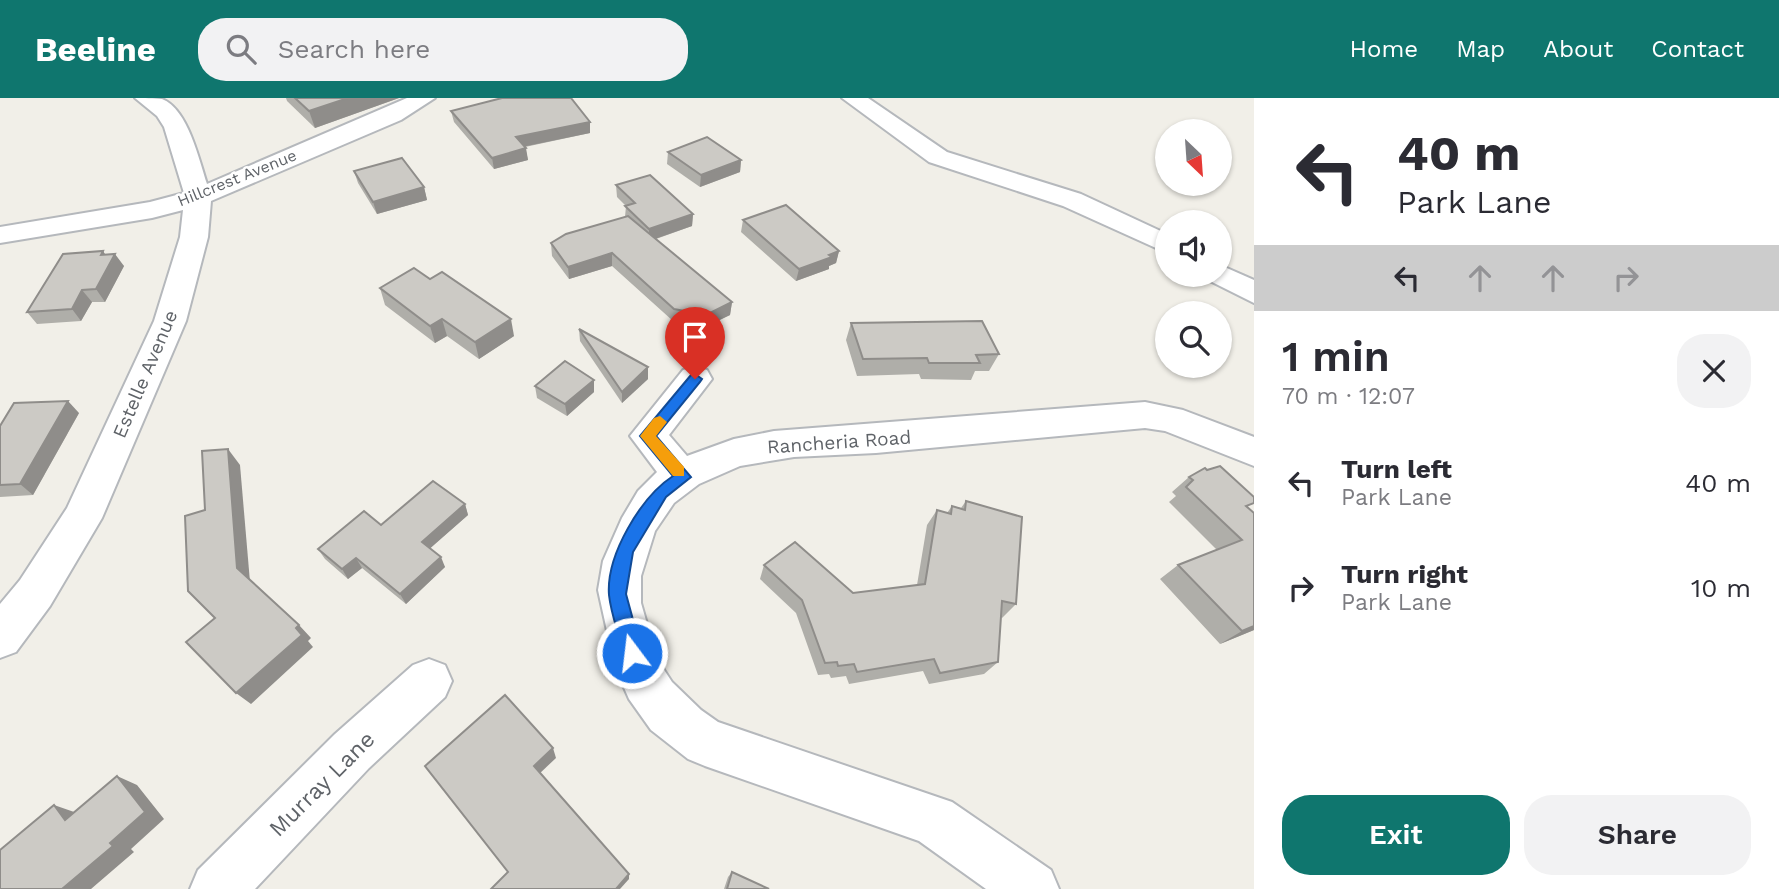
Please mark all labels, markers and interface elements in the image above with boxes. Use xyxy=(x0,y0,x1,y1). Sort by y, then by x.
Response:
search box xyxy=(198,18,688,81)
text: Beeline xyxy=(35,30,156,69)
icon: search xyxy=(222,30,260,68)
text: Search here xyxy=(278,34,430,64)
text: Home xyxy=(1350,35,1418,63)
text: Map xyxy=(1456,35,1505,63)
text: About xyxy=(1543,35,1613,63)
text: Contact xyxy=(1651,35,1744,63)
north arrow xyxy=(1155,119,1232,196)
map controls xyxy=(1155,119,1232,378)
text: 40 m xyxy=(1397,124,1520,182)
icon: left xyxy=(1282,126,1373,217)
street label: Hillcrest Avenue xyxy=(175,145,299,211)
text: Park Lane xyxy=(1397,183,1552,221)
button: sound xyxy=(1155,210,1232,287)
icon: left xyxy=(1388,259,1426,297)
icon: ahead xyxy=(1461,259,1499,297)
icon: ahead xyxy=(1534,259,1572,297)
icon: right xyxy=(1607,259,1645,297)
button: search xyxy=(1155,301,1232,378)
street label: Estelle Avenue xyxy=(108,307,182,441)
pin xyxy=(665,307,725,379)
icon: arrive xyxy=(676,318,714,356)
text: 1 min xyxy=(1282,332,1390,381)
button: close xyxy=(1677,334,1751,408)
text: 70 m · 12:07 xyxy=(1282,383,1415,410)
street label: Rancheria Road xyxy=(766,425,912,459)
text: Turn left xyxy=(1341,454,1452,484)
icon: left xyxy=(1282,464,1320,502)
text: 40 m xyxy=(1685,468,1751,498)
text: Park Lane xyxy=(1341,484,1452,511)
text: Turn right xyxy=(1341,559,1468,589)
icon: right xyxy=(1282,569,1320,607)
text: 10 m xyxy=(1691,573,1751,603)
text: Park Lane xyxy=(1341,589,1452,616)
position arrow xyxy=(595,616,669,690)
street label: Murray Lane xyxy=(264,726,380,842)
button: Exit xyxy=(1282,795,1510,875)
button: Share xyxy=(1524,795,1751,875)

